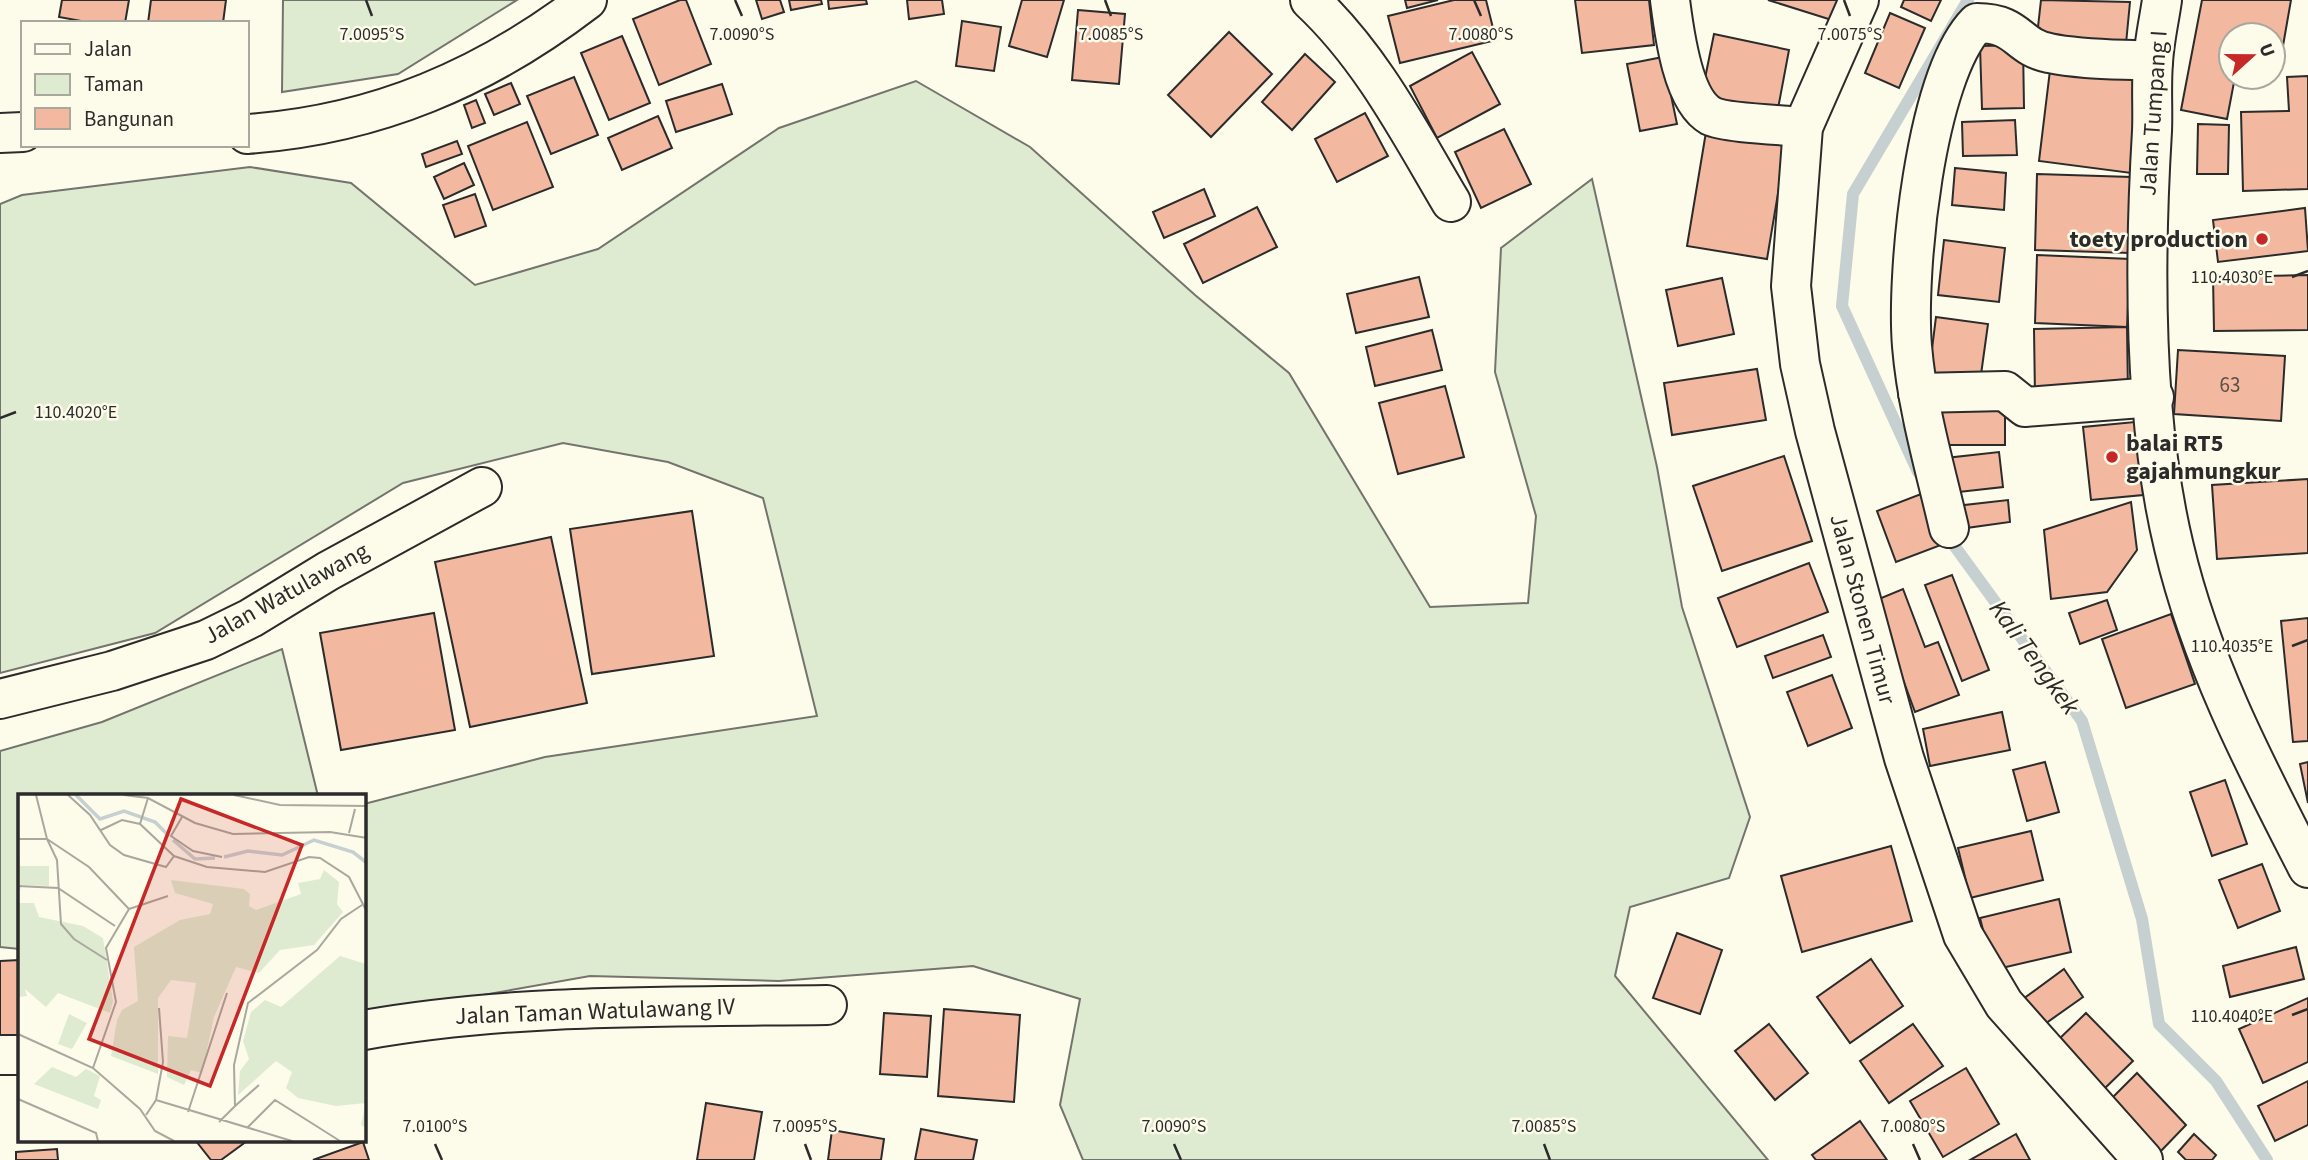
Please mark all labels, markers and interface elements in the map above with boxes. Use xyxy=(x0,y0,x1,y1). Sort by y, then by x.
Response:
legend xyxy=(21,21,248,147)
north arrow xyxy=(2217,21,2287,91)
text: 7.0095°S xyxy=(340,22,404,47)
text: 7.0090°S xyxy=(710,22,774,47)
text: 7.0085°S xyxy=(1079,22,1143,47)
text: 7.0080°S xyxy=(1449,22,1513,47)
text: 7.0075°S xyxy=(1818,22,1882,47)
street label: Jalan Tumpang I xyxy=(2130,29,2177,197)
text: Jalan xyxy=(84,34,132,64)
text: U xyxy=(2252,40,2281,61)
text: Taman xyxy=(84,69,144,99)
text: Bangunan xyxy=(84,104,174,134)
place label: toety production xyxy=(2070,222,2248,257)
marker: toety production xyxy=(2254,231,2270,247)
text: 110.4030°E xyxy=(2191,265,2273,290)
house number: 63 xyxy=(2220,370,2240,400)
text: 110.4020°E xyxy=(35,400,117,425)
place label: balai RT5 gajahmungkur xyxy=(2126,426,2281,489)
marker: balai RT5 gajahmungkur xyxy=(2104,449,2120,465)
street label: Jalan Stonen Timur xyxy=(1820,510,1905,709)
street label: Jalan Watulawang xyxy=(197,534,375,653)
water label: Kali Tengkek xyxy=(1980,592,2089,723)
text: 110.4035°E xyxy=(2191,634,2273,659)
inset map xyxy=(18,794,366,1142)
street label: Jalan Taman Watulawang IV xyxy=(454,989,736,1034)
text: 110.4040°E xyxy=(2191,1004,2273,1029)
text: 7.0100°S xyxy=(403,1114,467,1139)
text: 7.0095°S xyxy=(773,1114,837,1139)
text: 7.0090°S xyxy=(1142,1114,1206,1139)
text: 7.0085°S xyxy=(1512,1114,1576,1139)
text: 7.0080°S xyxy=(1881,1114,1945,1139)

